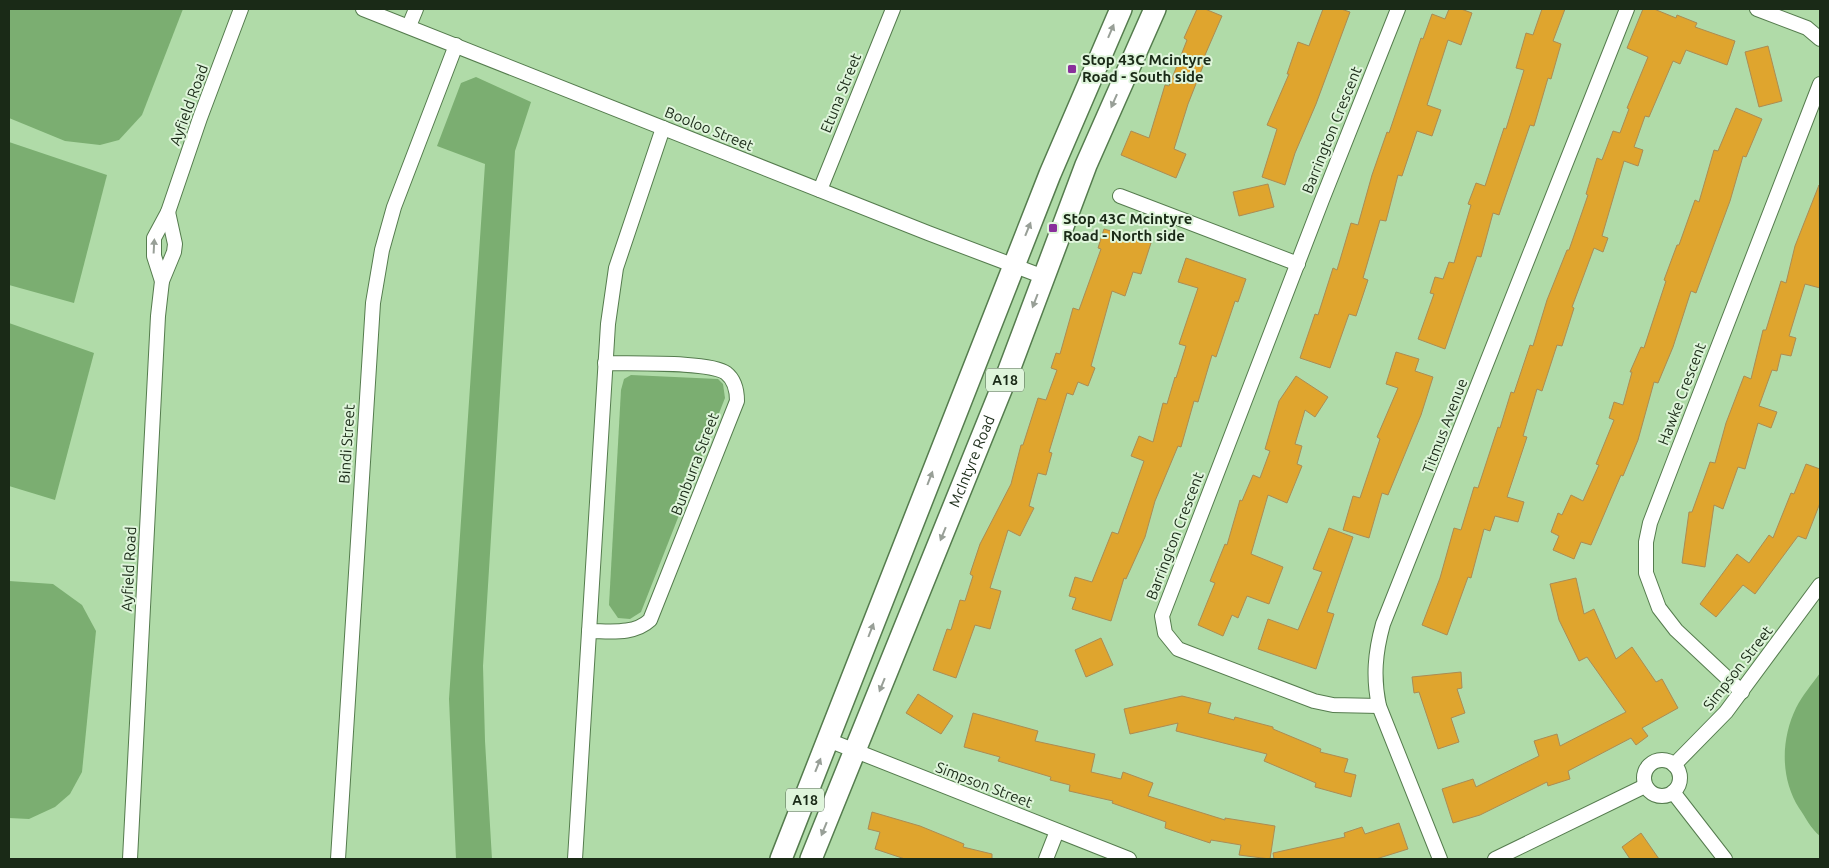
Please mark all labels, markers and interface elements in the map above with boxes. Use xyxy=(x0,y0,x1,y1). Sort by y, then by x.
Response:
one-way arrow xyxy=(1107,23,1115,38)
street label: Etuna Street xyxy=(817,50,864,135)
place label: Stop 43C Mcintyre Road - South side xyxy=(1082,51,1211,85)
street label: Ayfield Road xyxy=(166,62,211,148)
marker: Stop 43C Mcintyre Road - South side xyxy=(1066,63,1078,75)
street label: Barrington Crescent xyxy=(1298,64,1365,196)
one-way arrow xyxy=(1110,94,1118,108)
street label: Booloo Street xyxy=(662,103,756,154)
place label: Stop 43C Mcintyre Road - North side xyxy=(1063,210,1192,244)
one-way arrow xyxy=(1024,221,1032,236)
marker: Stop 43C Mcintyre Road - North side xyxy=(1047,222,1059,234)
one-way arrow xyxy=(151,237,159,253)
one-way arrow xyxy=(1031,294,1039,309)
street label: Hawke Crescent xyxy=(1654,340,1709,447)
road number: A18 xyxy=(986,368,1024,392)
street label: Titmus Avenue xyxy=(1419,376,1470,476)
street label: Bindi Street xyxy=(335,404,358,484)
street label: Bunburra Street xyxy=(667,410,722,517)
street label: McIntyre Road xyxy=(945,413,998,510)
street label: Barrington Crescent xyxy=(1142,469,1207,602)
one-way arrow xyxy=(926,470,934,485)
street label: Ayfield Road xyxy=(118,526,139,612)
one-way arrow xyxy=(939,527,947,541)
one-way arrow xyxy=(868,622,876,637)
street label: Simpson Street xyxy=(1699,622,1776,713)
one-way arrow xyxy=(878,677,886,692)
one-way arrow xyxy=(815,758,823,772)
street label: Simpson Street xyxy=(933,758,1035,811)
road number: A18 xyxy=(786,788,824,812)
one-way arrow xyxy=(819,822,827,836)

